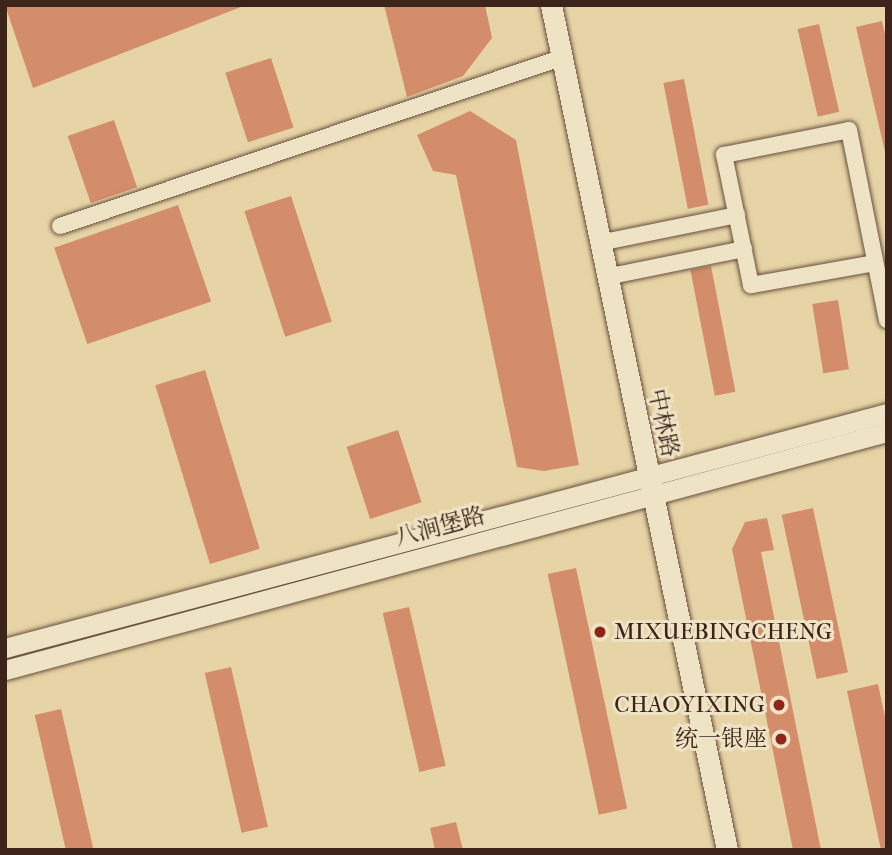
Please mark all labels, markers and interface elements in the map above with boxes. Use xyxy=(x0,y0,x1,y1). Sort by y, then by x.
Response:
street label: 中林路 xyxy=(642,386,684,460)
street label: 八涧堡路 xyxy=(392,502,488,552)
place label: MIXUEBINGCHENG xyxy=(614,618,832,646)
marker: MIXUEBINGCHENG xyxy=(592,624,608,640)
place label: CHAOYIXING xyxy=(614,691,765,719)
marker: CHAOYIXING xyxy=(771,697,787,713)
place label: 统一银座 xyxy=(675,725,767,753)
marker: 统一银座 xyxy=(773,731,789,747)

